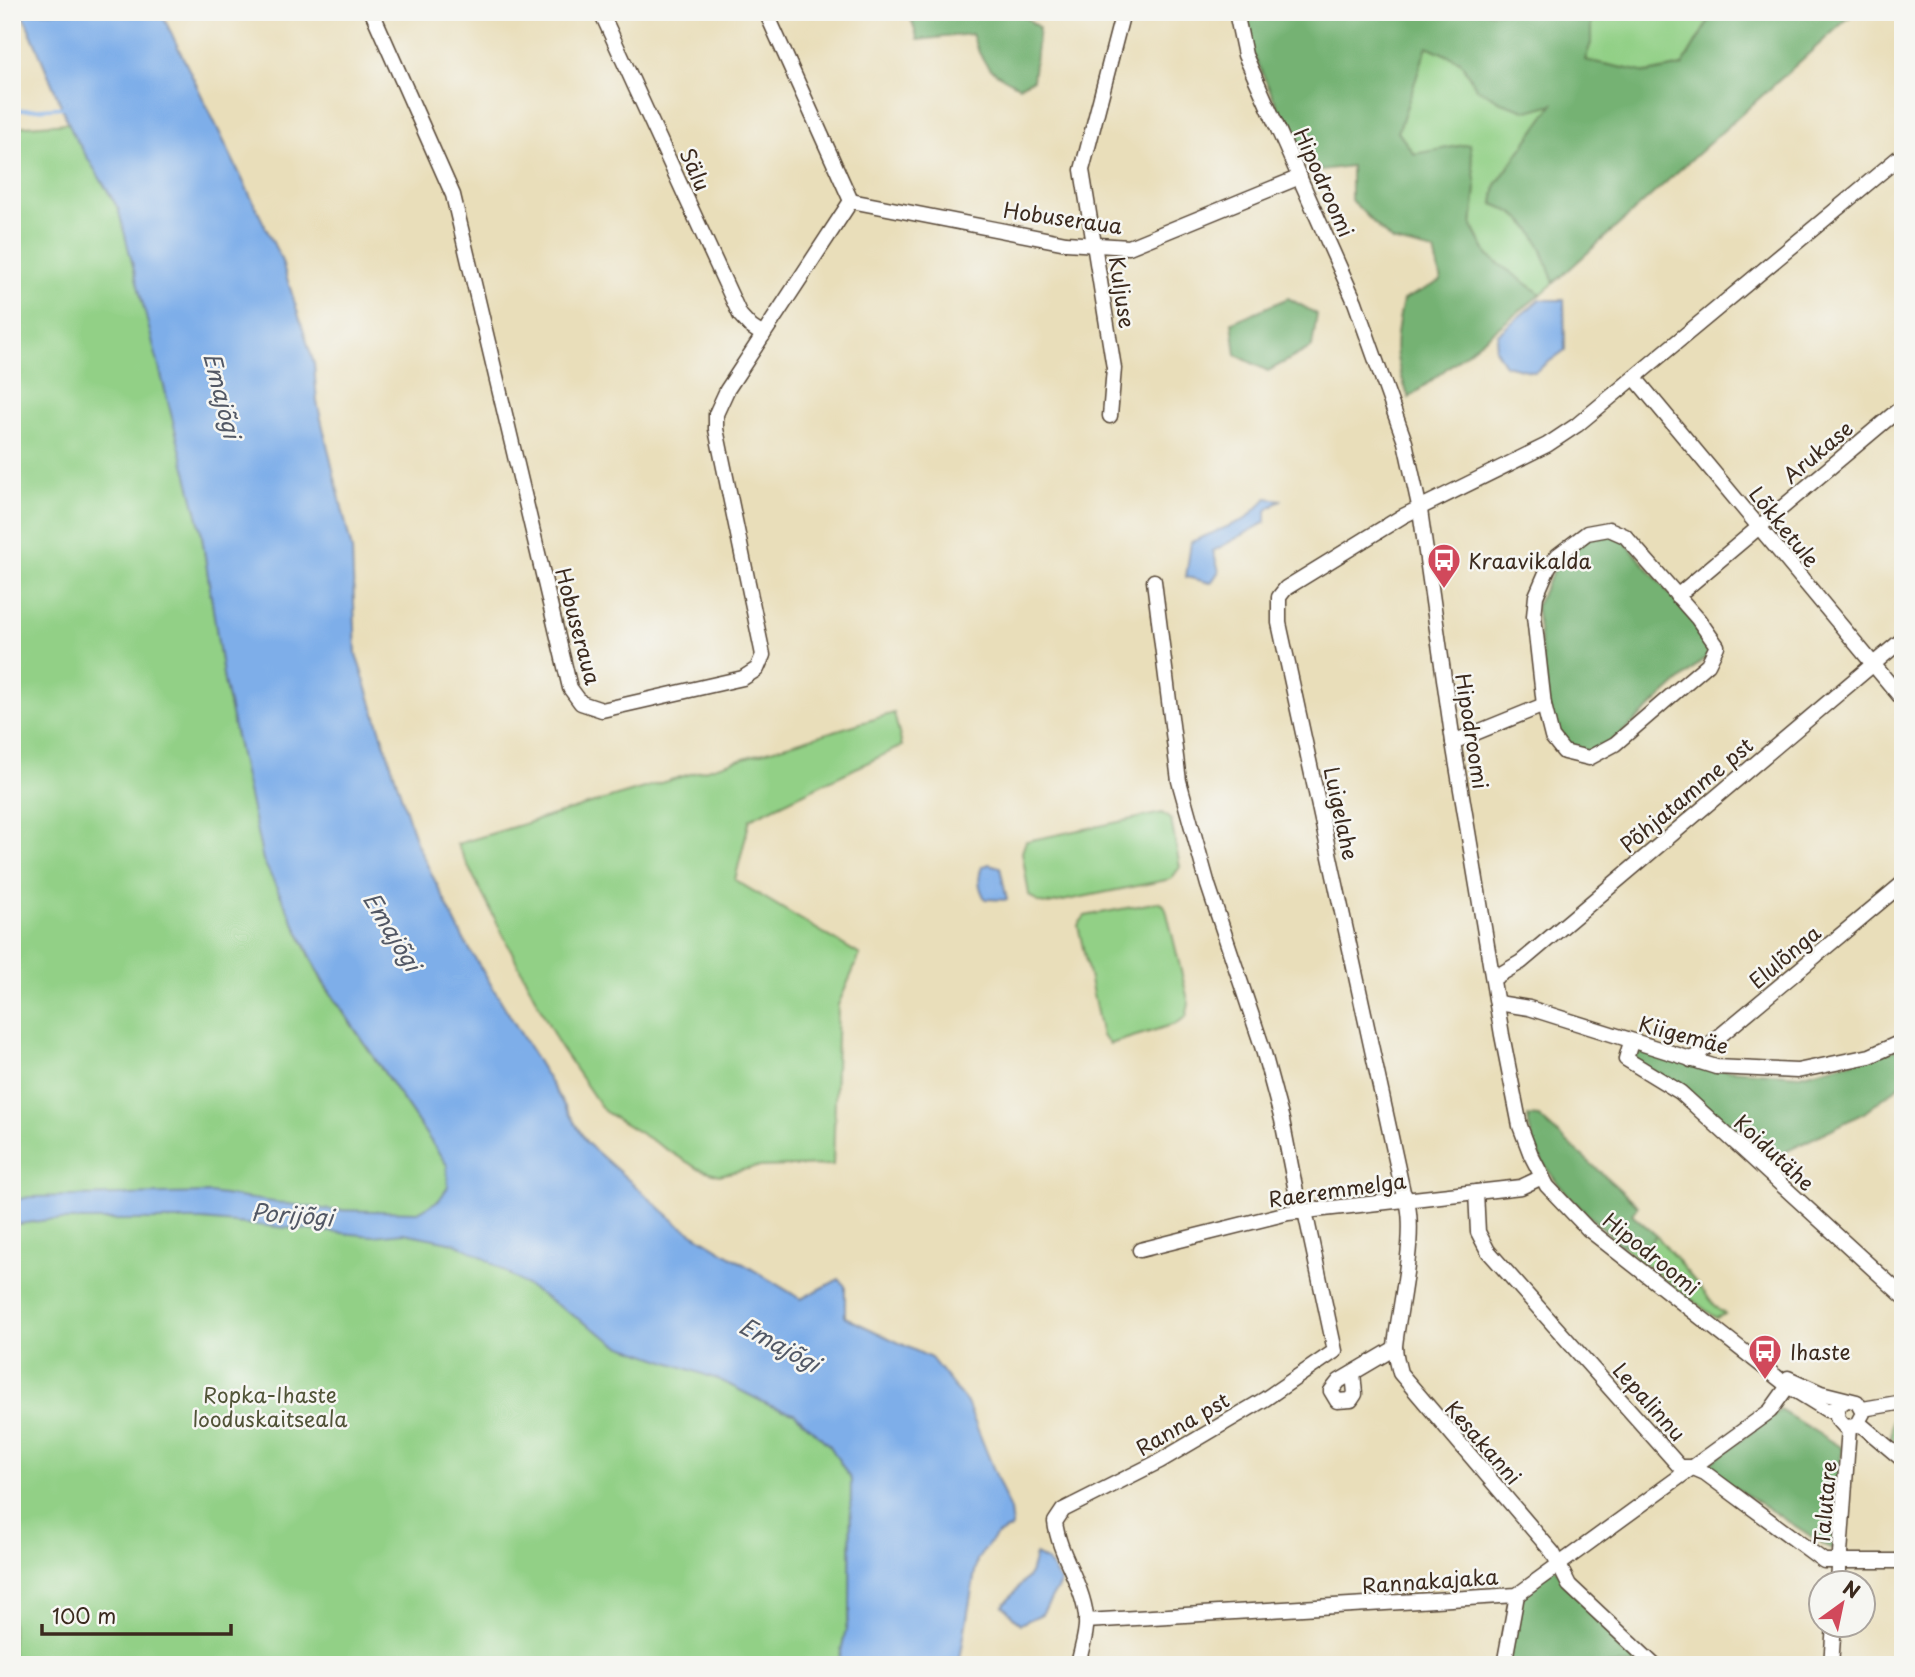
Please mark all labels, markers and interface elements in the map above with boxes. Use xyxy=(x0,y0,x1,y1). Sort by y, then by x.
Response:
street label: Hipodroomi xyxy=(1287,122,1363,242)
street label: Sälu xyxy=(672,143,720,195)
street label: Hobuseraua xyxy=(1001,193,1125,241)
street label: Kuljuse xyxy=(1102,254,1144,330)
water label: Emajõgi xyxy=(195,348,251,445)
street label: Arukase xyxy=(1775,412,1859,490)
street label: Lõkketule xyxy=(1742,478,1828,574)
bus stop icon: Kraavikalda xyxy=(1425,541,1463,590)
place label: Kraavikalda xyxy=(1468,544,1591,576)
street label: Hobuseraua xyxy=(548,564,610,689)
street label: Hipodroomi xyxy=(1448,671,1498,791)
street label: Põhjatamme pst xyxy=(1612,729,1760,859)
street label: Luigelahe xyxy=(1317,763,1367,863)
water label: Emajõgi xyxy=(355,885,432,981)
street label: Elulõnga xyxy=(1741,916,1827,996)
street label: Kiigemäe xyxy=(1635,1007,1733,1061)
street label: Koidutähe xyxy=(1728,1106,1822,1198)
street label: Raeremmelga xyxy=(1266,1164,1408,1214)
water label: Porijõgi xyxy=(250,1194,338,1235)
street label: Hipodroomi xyxy=(1597,1204,1707,1302)
water label: Emajõgi xyxy=(733,1308,830,1382)
bus stop icon: Ihaste xyxy=(1746,1332,1784,1381)
place label: Ihaste xyxy=(1790,1335,1851,1367)
street label: Lepalinnu xyxy=(1606,1355,1694,1447)
park label: Ropka-Ihaste looduskaitseala xyxy=(193,1378,348,1434)
street label: Ranna pst xyxy=(1129,1383,1235,1463)
street label: Kesakanni xyxy=(1438,1393,1530,1491)
street label: Talutare xyxy=(1804,1459,1844,1547)
street label: Rannakajaka xyxy=(1361,1559,1500,1601)
north arrow xyxy=(1806,1568,1876,1638)
text: N xyxy=(1838,1573,1866,1605)
scale bar xyxy=(42,1593,231,1637)
text: 100 m xyxy=(52,1599,116,1631)

